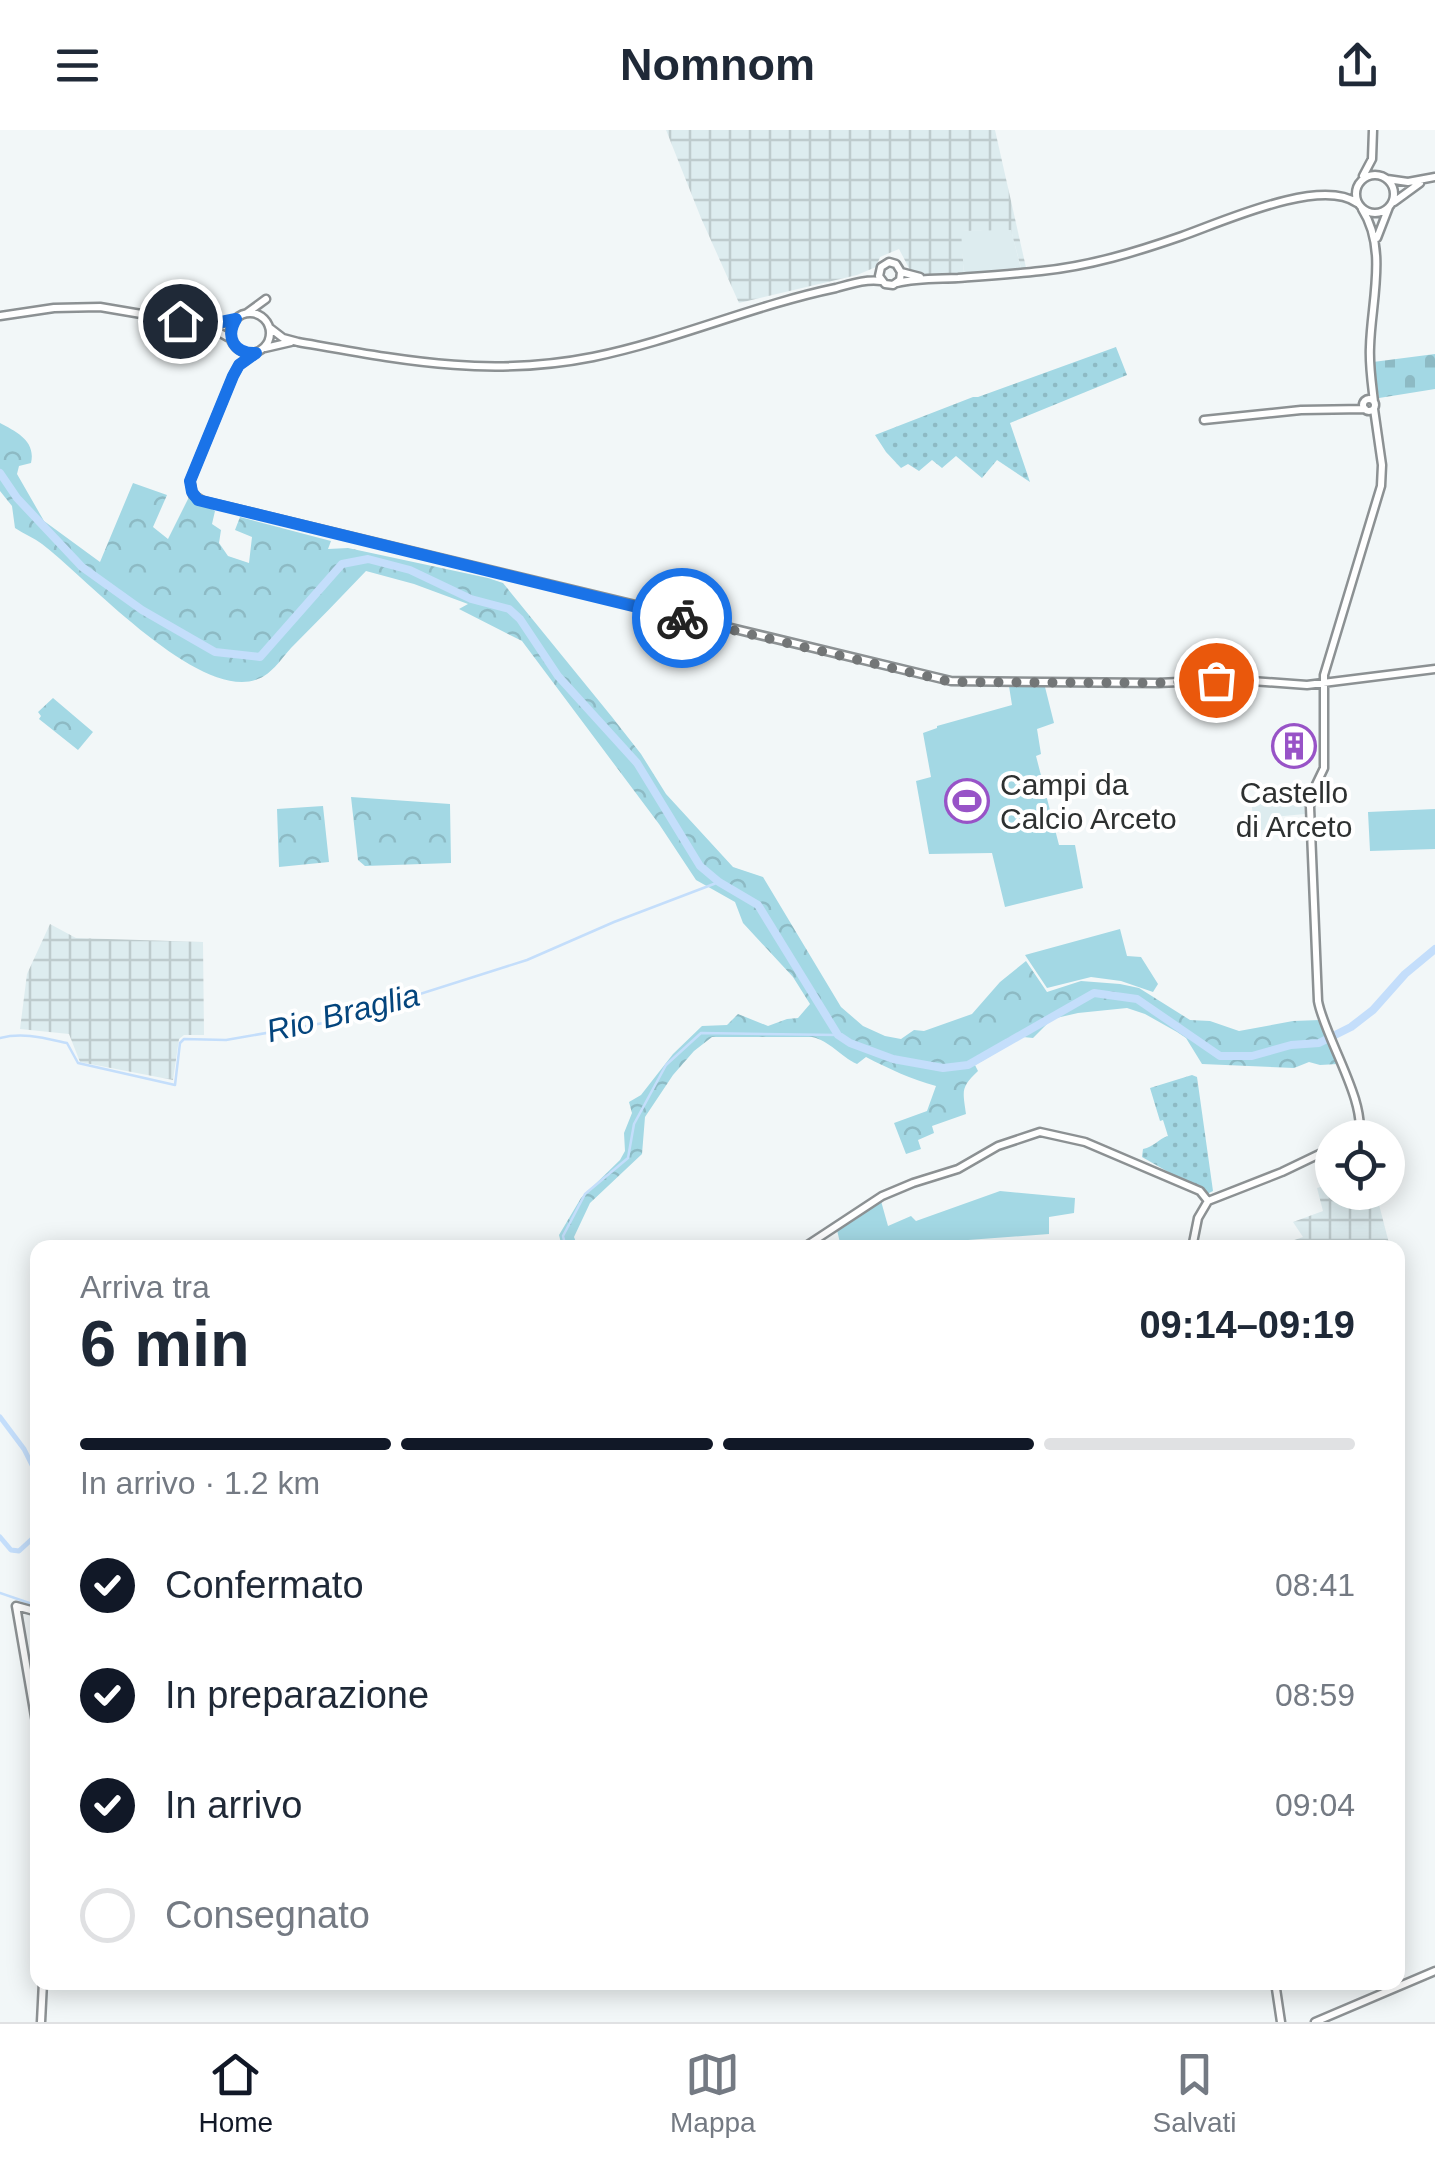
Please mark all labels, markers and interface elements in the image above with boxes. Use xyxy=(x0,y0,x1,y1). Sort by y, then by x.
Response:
icon: menu xyxy=(50,38,105,93)
icon: share xyxy=(1330,38,1385,93)
text: Nomnom xyxy=(620,39,815,90)
pin xyxy=(138,279,223,364)
icon: home xyxy=(153,294,208,349)
courier xyxy=(632,568,732,668)
icon: bike xyxy=(655,591,710,646)
pin xyxy=(1174,638,1259,723)
icon: bag xyxy=(1189,653,1244,708)
building icon: Castello di Arceto xyxy=(1271,723,1317,769)
place label: Campi da Calcio Arceto xyxy=(1000,768,1177,835)
place label: Castello di Arceto xyxy=(1236,776,1352,843)
sports icon: Campi da Calcio Arceto xyxy=(944,778,990,824)
water label: Rio Braglia xyxy=(263,977,423,1049)
map controls xyxy=(1315,1120,1405,1210)
button: locate xyxy=(1315,1120,1405,1210)
text: Arriva tra xyxy=(80,1269,210,1305)
text: 09:14–09:19 xyxy=(1139,1304,1355,1346)
text: 6 min xyxy=(80,1307,250,1380)
text: In arrivo · 1.2 km xyxy=(80,1465,320,1501)
icon: check xyxy=(80,1558,135,1613)
text: Confermato xyxy=(165,1564,364,1606)
text: 08:41 xyxy=(1275,1567,1355,1603)
icon: check xyxy=(80,1668,135,1723)
text: In preparazione xyxy=(165,1674,429,1716)
text: 08:59 xyxy=(1275,1677,1355,1713)
icon: check xyxy=(80,1778,135,1833)
text: In arrivo xyxy=(165,1784,302,1826)
text: 09:04 xyxy=(1275,1787,1355,1823)
text: Consegnato xyxy=(165,1894,370,1936)
tab: Home xyxy=(198,2047,273,2139)
tab: Mappa xyxy=(670,2047,756,2139)
tab: Salvati xyxy=(1153,2047,1237,2139)

